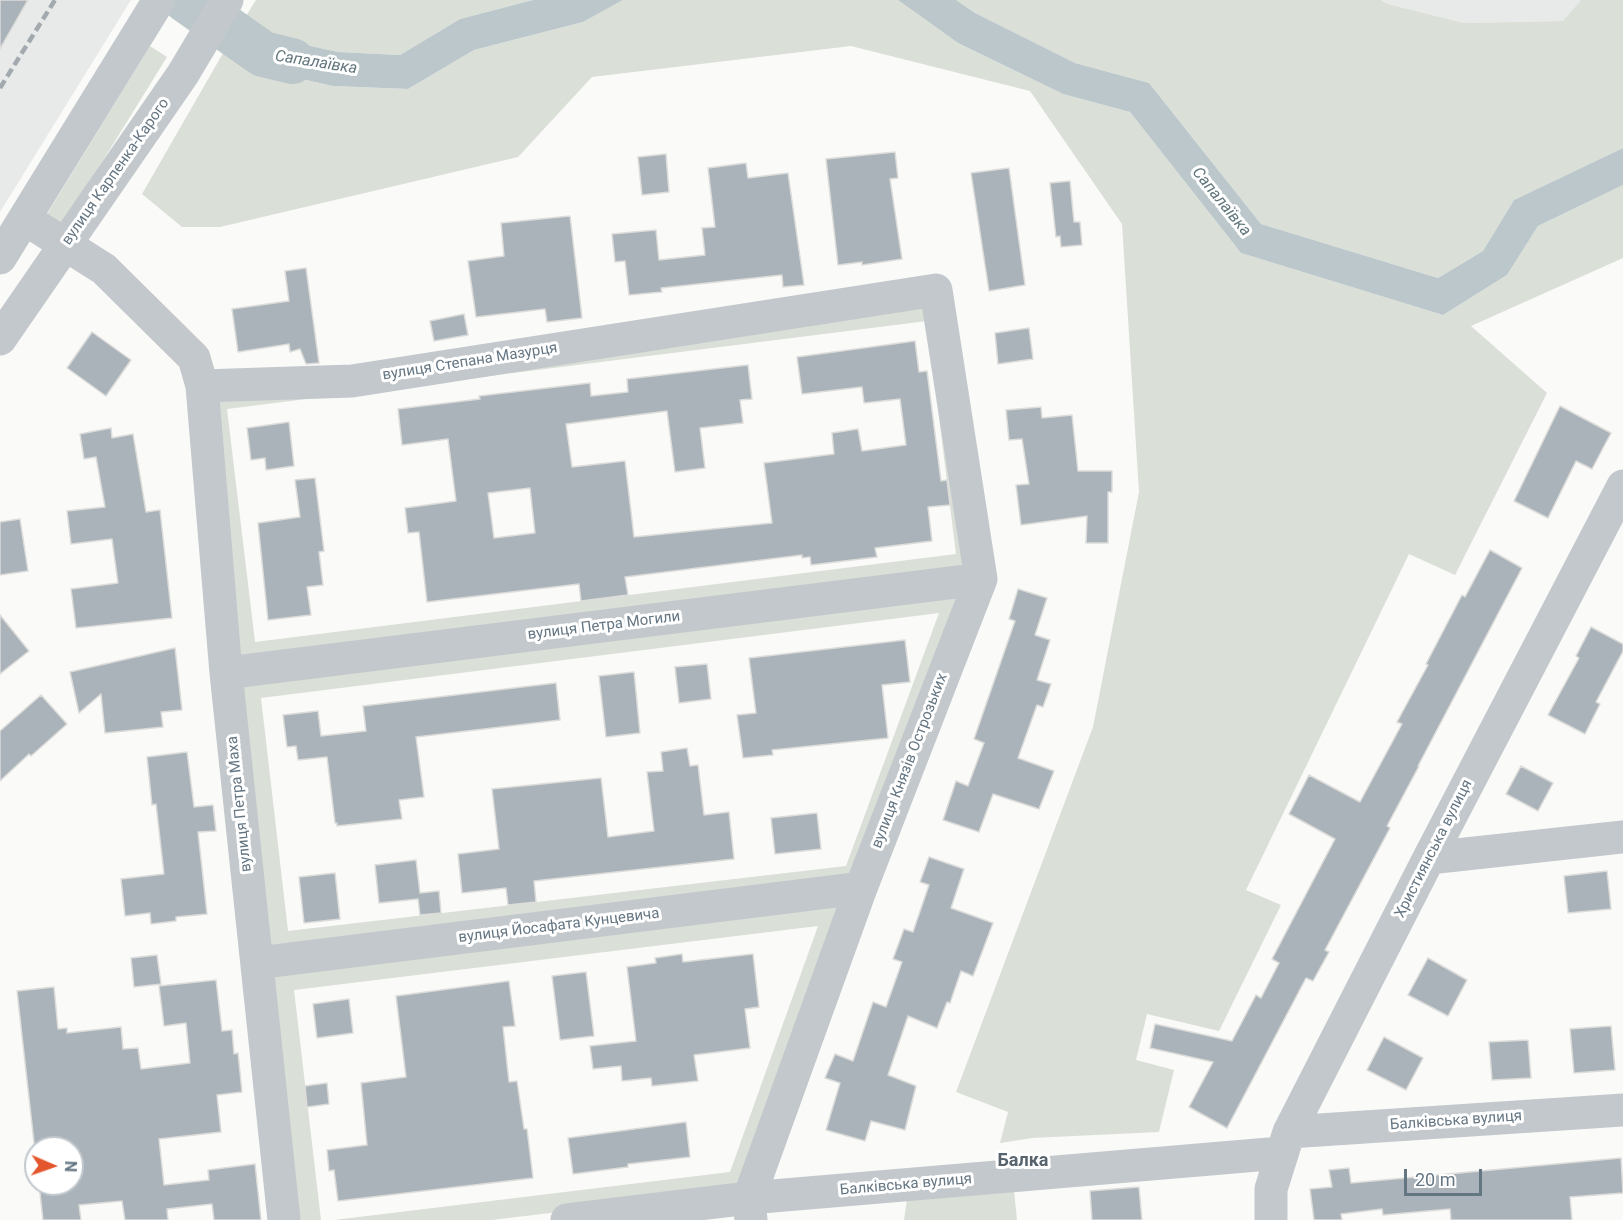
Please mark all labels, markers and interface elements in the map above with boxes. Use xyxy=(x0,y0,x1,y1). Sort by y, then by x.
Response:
water label: Сапалаївка xyxy=(274,47,358,79)
street label: вулиця Карпенка-Карого xyxy=(58,95,174,249)
water label: Сапалаївка xyxy=(1187,164,1255,240)
street label: вулиця Степана Мазурця xyxy=(381,339,559,385)
street label: вулиця Петра Могили xyxy=(527,608,681,644)
street label: вулиця Князів Острозьких xyxy=(868,671,952,851)
street label: вулиця Петра Маха xyxy=(224,735,256,873)
street label: Християнська вулиця xyxy=(1391,777,1477,921)
street label: вулиця Йосафата Кунцевича xyxy=(458,905,660,947)
street label: Балківська вулиця xyxy=(1389,1107,1523,1135)
north arrow xyxy=(24,1136,84,1196)
district label: Балка xyxy=(998,1150,1048,1172)
scale bar xyxy=(1407,1157,1485,1195)
text: N xyxy=(61,1161,80,1173)
text: 20 m xyxy=(1415,1169,1455,1190)
street label: Балківська вулиця xyxy=(839,1170,973,1200)

